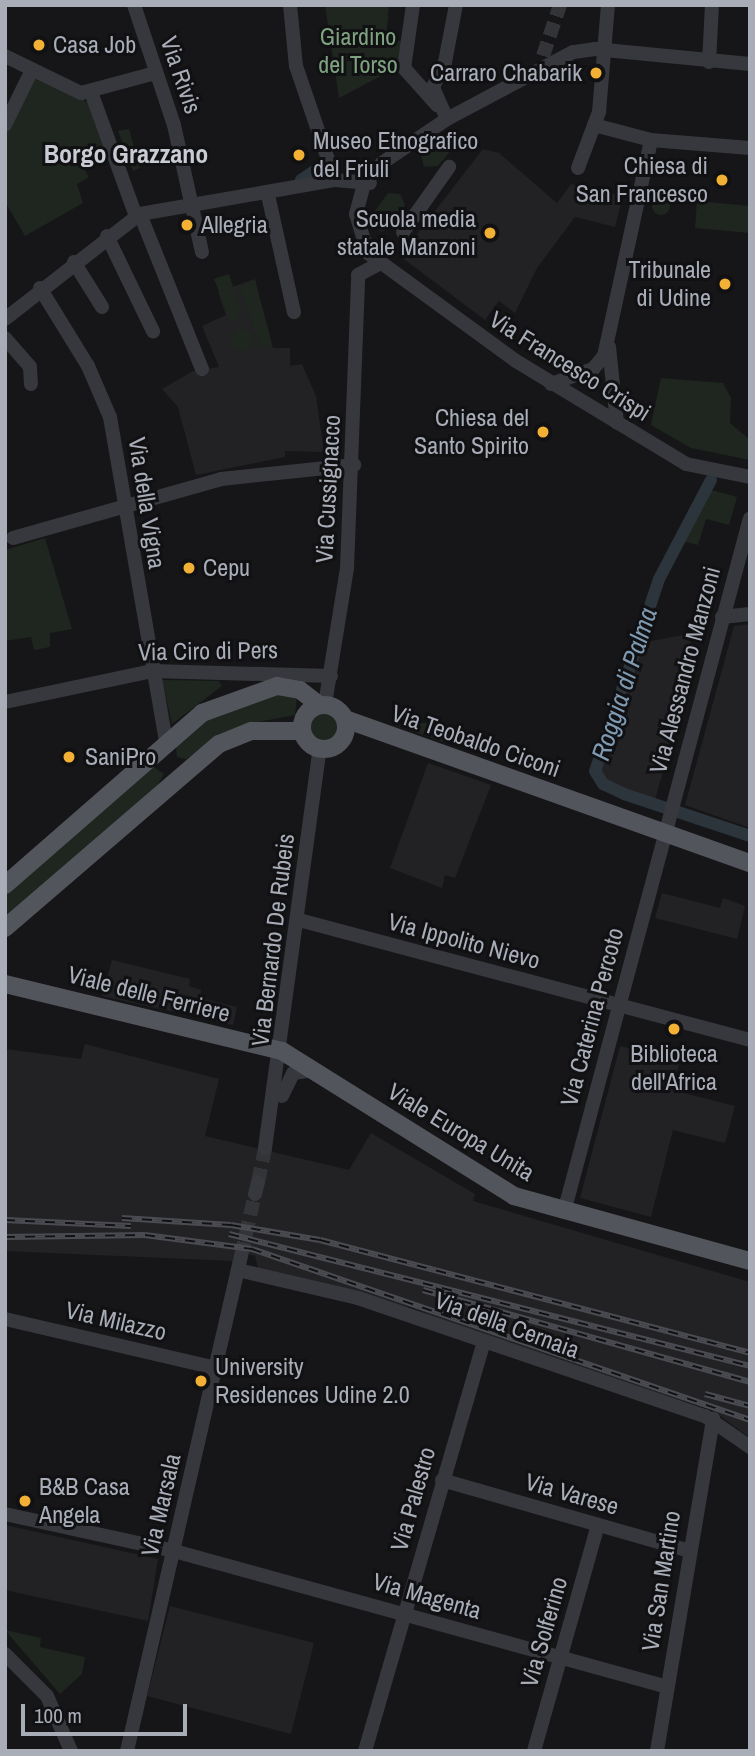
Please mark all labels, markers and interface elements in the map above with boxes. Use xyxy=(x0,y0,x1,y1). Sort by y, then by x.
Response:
park label: Giardino del Torso xyxy=(318,23,398,79)
place label: Casa Job xyxy=(53,31,136,59)
street label: Via Rivis xyxy=(154,33,208,117)
marker: Casa Job xyxy=(31,37,47,53)
place label: Carraro Chabarik xyxy=(430,59,582,87)
marker: Carraro Chabarik xyxy=(588,65,604,81)
place label: Museo Etnografico del Friuli xyxy=(313,127,478,183)
district label: Borgo Grazzano xyxy=(44,138,208,170)
marker: Museo Etnografico del Friuli xyxy=(291,147,307,163)
place label: Chiesa di San Francesco xyxy=(576,152,708,208)
marker: Chiesa di San Francesco xyxy=(714,172,730,188)
place label: Scuola media statale Manzoni xyxy=(337,205,476,261)
place label: Allegria xyxy=(201,211,268,239)
marker: Allegria xyxy=(179,217,195,233)
marker: Scuola media statale Manzoni xyxy=(482,225,498,241)
place label: Tribunale di Udine xyxy=(629,256,711,312)
marker: Tribunale di Udine xyxy=(717,276,733,292)
street label: Via Francesco Crispi xyxy=(484,305,656,427)
place label: Chiesa del Santo Spirito xyxy=(414,404,529,460)
street label: Via Cussignacco xyxy=(310,414,346,564)
marker: Chiesa del Santo Spirito xyxy=(535,424,551,440)
street label: Via della Vigna xyxy=(122,435,172,571)
place label: Cepu xyxy=(203,554,250,582)
marker: Cepu xyxy=(181,560,197,576)
street label: Via Alessandro Manzoni xyxy=(643,563,727,777)
water label: Roggia di Palma xyxy=(585,604,663,764)
street label: Via Ciro di Pers xyxy=(138,635,278,667)
street label: Via Teobaldo Ciconi xyxy=(388,699,564,783)
place label: SaniPro xyxy=(85,743,156,771)
marker: SaniPro xyxy=(59,747,79,767)
street label: Via Bernardo De Rubeis xyxy=(246,832,300,1048)
street label: Via Ippolito Nievo xyxy=(385,907,543,975)
street label: Via Caterina Percoto xyxy=(554,925,630,1109)
street label: Viale delle Ferriere xyxy=(65,960,233,1028)
marker: Biblioteca dell'Africa xyxy=(666,1021,682,1037)
place label: Biblioteca dell'Africa xyxy=(630,1040,718,1096)
street label: Viale Europa Unita xyxy=(382,1077,540,1187)
street label: Via della Cernaia xyxy=(431,1286,583,1364)
street label: Via Milazzo xyxy=(63,1295,169,1347)
place label: University Residences Udine 2.0 xyxy=(215,1353,410,1409)
marker: University Residences Udine 2.0 xyxy=(193,1373,209,1389)
street label: Via Palestro xyxy=(384,1444,442,1554)
street label: Via Marsala xyxy=(135,1451,187,1559)
street label: Via Varese xyxy=(522,1467,622,1521)
place label: B&B Casa Angela xyxy=(39,1473,130,1529)
marker: B&B Casa Angela xyxy=(17,1493,33,1509)
street label: Via San Martino xyxy=(636,1509,686,1653)
street label: Via Magenta xyxy=(370,1567,484,1625)
street label: Via Solferino xyxy=(515,1574,573,1690)
scale bar xyxy=(24,1690,191,1734)
text: 100 m xyxy=(34,1701,82,1730)

